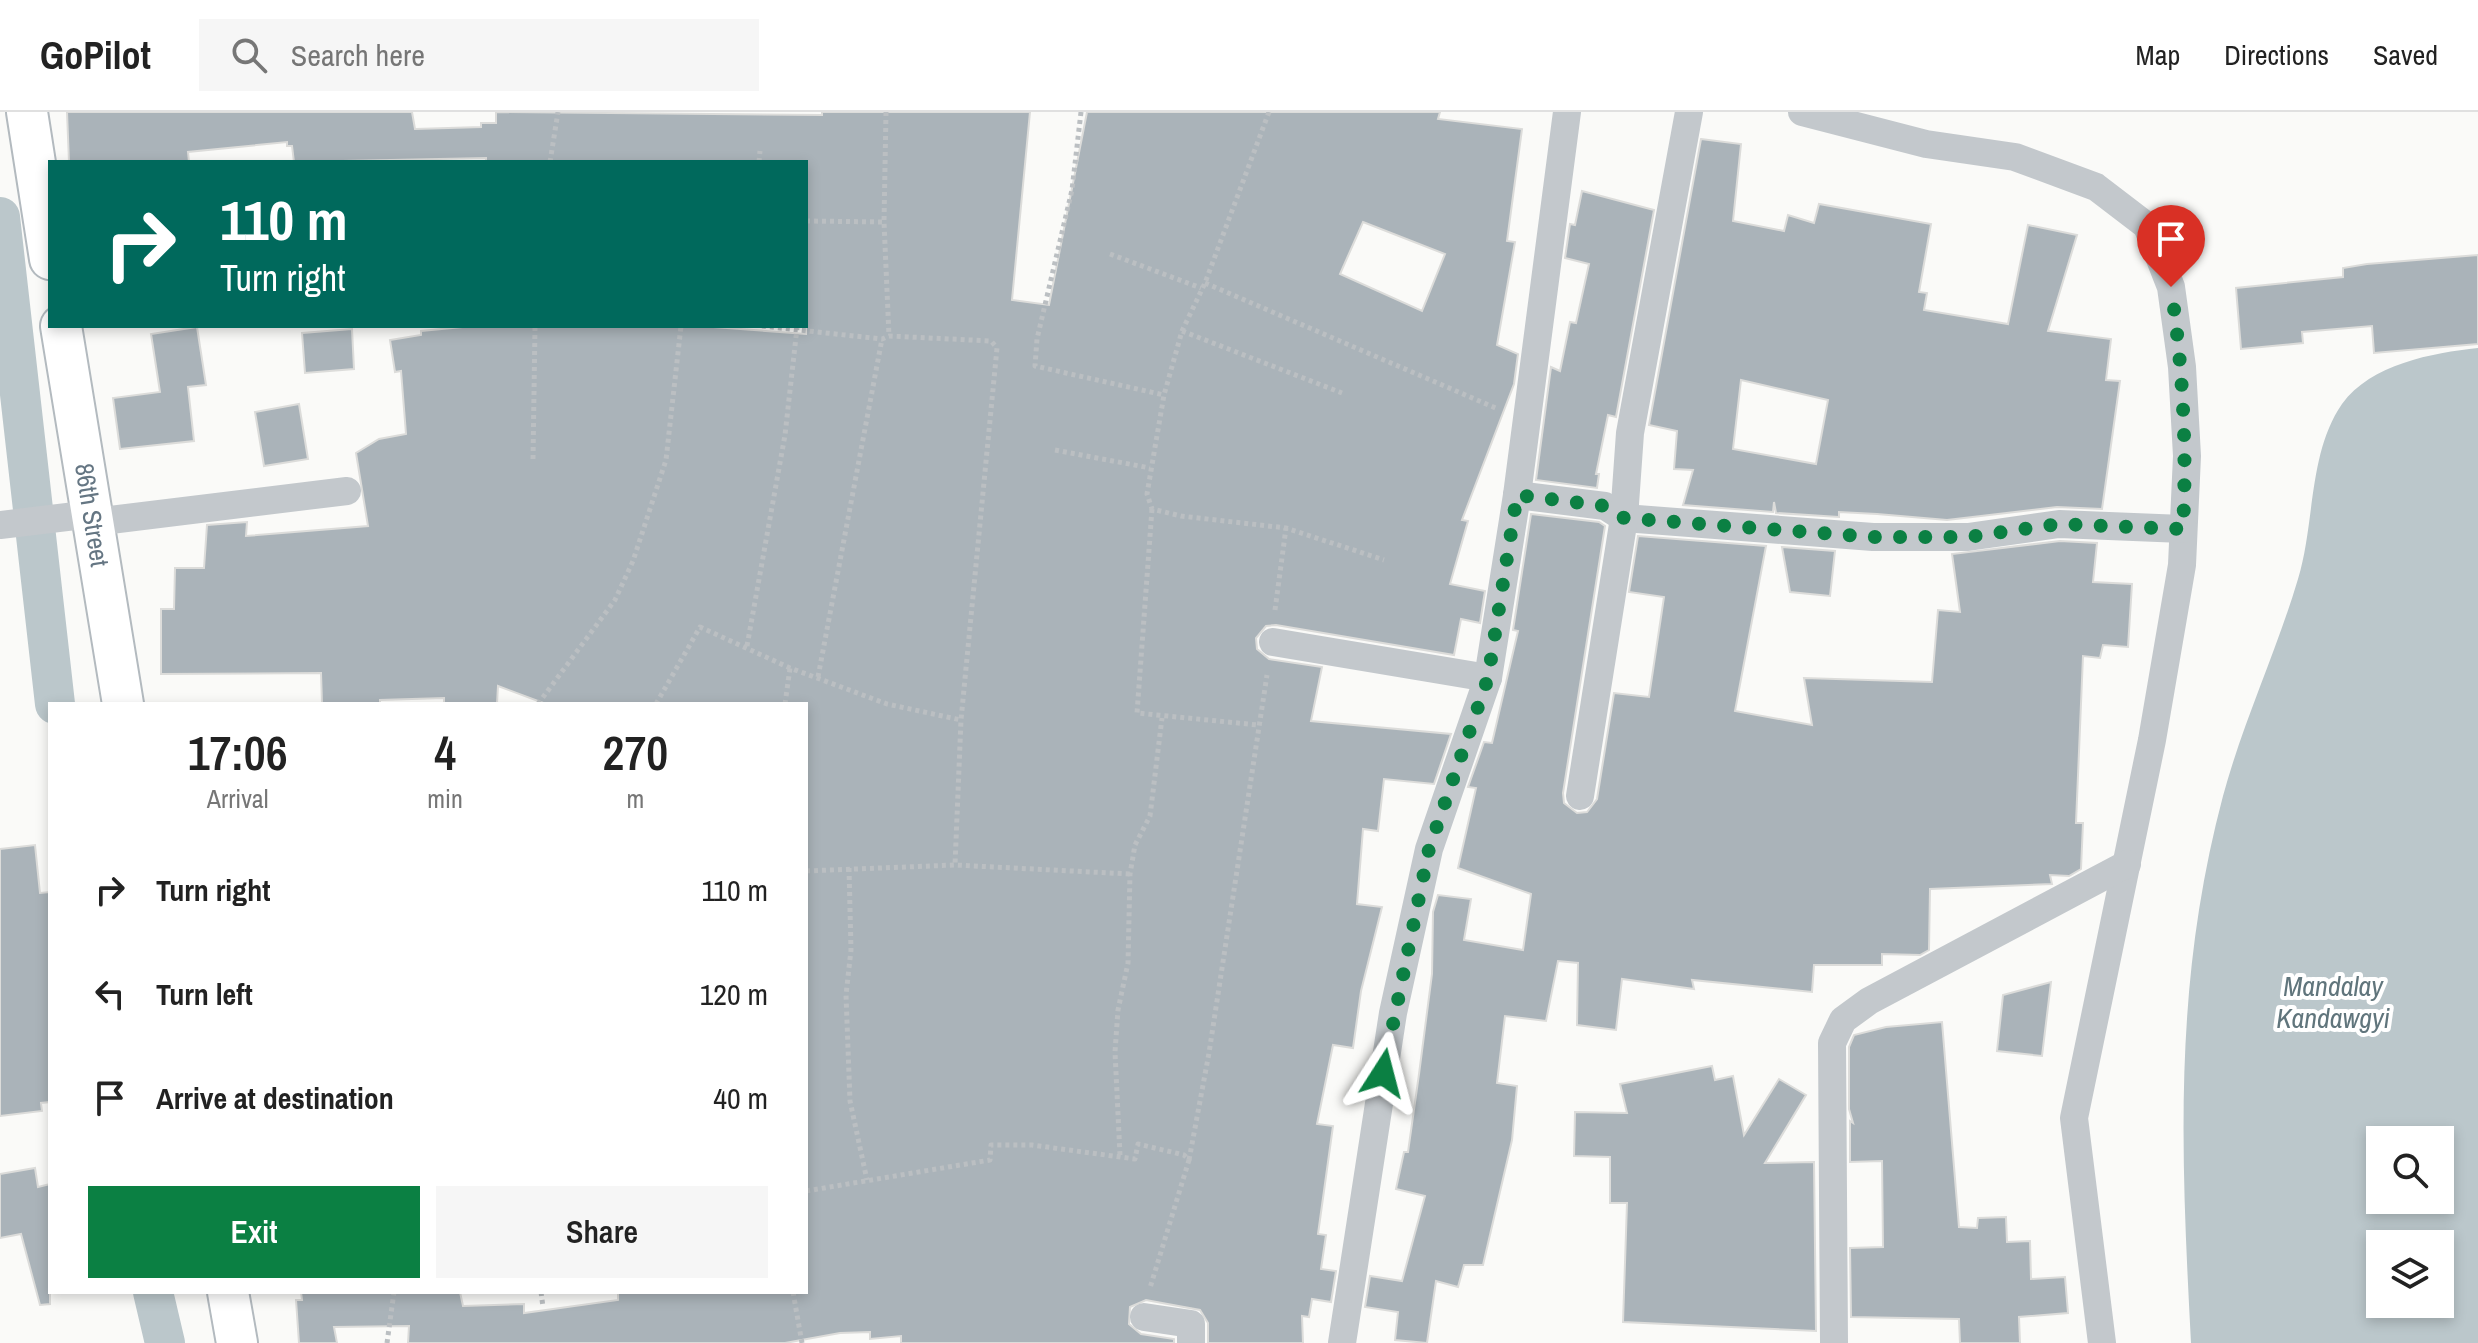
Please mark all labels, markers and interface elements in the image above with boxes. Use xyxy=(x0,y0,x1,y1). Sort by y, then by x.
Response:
search box xyxy=(199,19,759,91)
text: GoPilot xyxy=(40,30,151,81)
icon: search xyxy=(227,33,271,77)
text: Search here xyxy=(291,35,425,75)
text: Map xyxy=(2136,36,2180,74)
text: Directions xyxy=(2224,36,2329,74)
text: Saved xyxy=(2373,36,2438,74)
text: 110 m xyxy=(220,182,348,257)
icon: right xyxy=(88,192,192,296)
pin xyxy=(2137,205,2205,287)
icon: arrive xyxy=(2149,217,2193,261)
text: Turn right xyxy=(220,254,345,302)
street label: 86th Street xyxy=(67,461,118,569)
text: 17:06 xyxy=(188,720,288,785)
text: 4 xyxy=(434,720,456,785)
text: 270 xyxy=(603,720,668,785)
text: Arrival xyxy=(207,781,268,816)
text: min xyxy=(427,781,463,816)
text: m xyxy=(627,781,644,816)
icon: right xyxy=(88,868,132,912)
text: Turn right xyxy=(156,870,270,910)
text: 110 m xyxy=(701,870,768,910)
water label: Mandalay Kandawgyi xyxy=(2276,967,2390,1037)
icon: left xyxy=(88,972,132,1016)
text: Turn left xyxy=(156,974,253,1014)
text: 120 m xyxy=(700,974,768,1014)
position arrow xyxy=(1341,1031,1425,1115)
icon: arrive xyxy=(88,1076,132,1120)
text: Arrive at destination xyxy=(156,1078,394,1118)
text: 40 m xyxy=(713,1078,768,1118)
map controls xyxy=(2366,1126,2454,1318)
button: search xyxy=(2366,1126,2454,1214)
button: Exit xyxy=(88,1186,420,1278)
button: Share xyxy=(436,1186,768,1278)
button: layers xyxy=(2366,1230,2454,1318)

